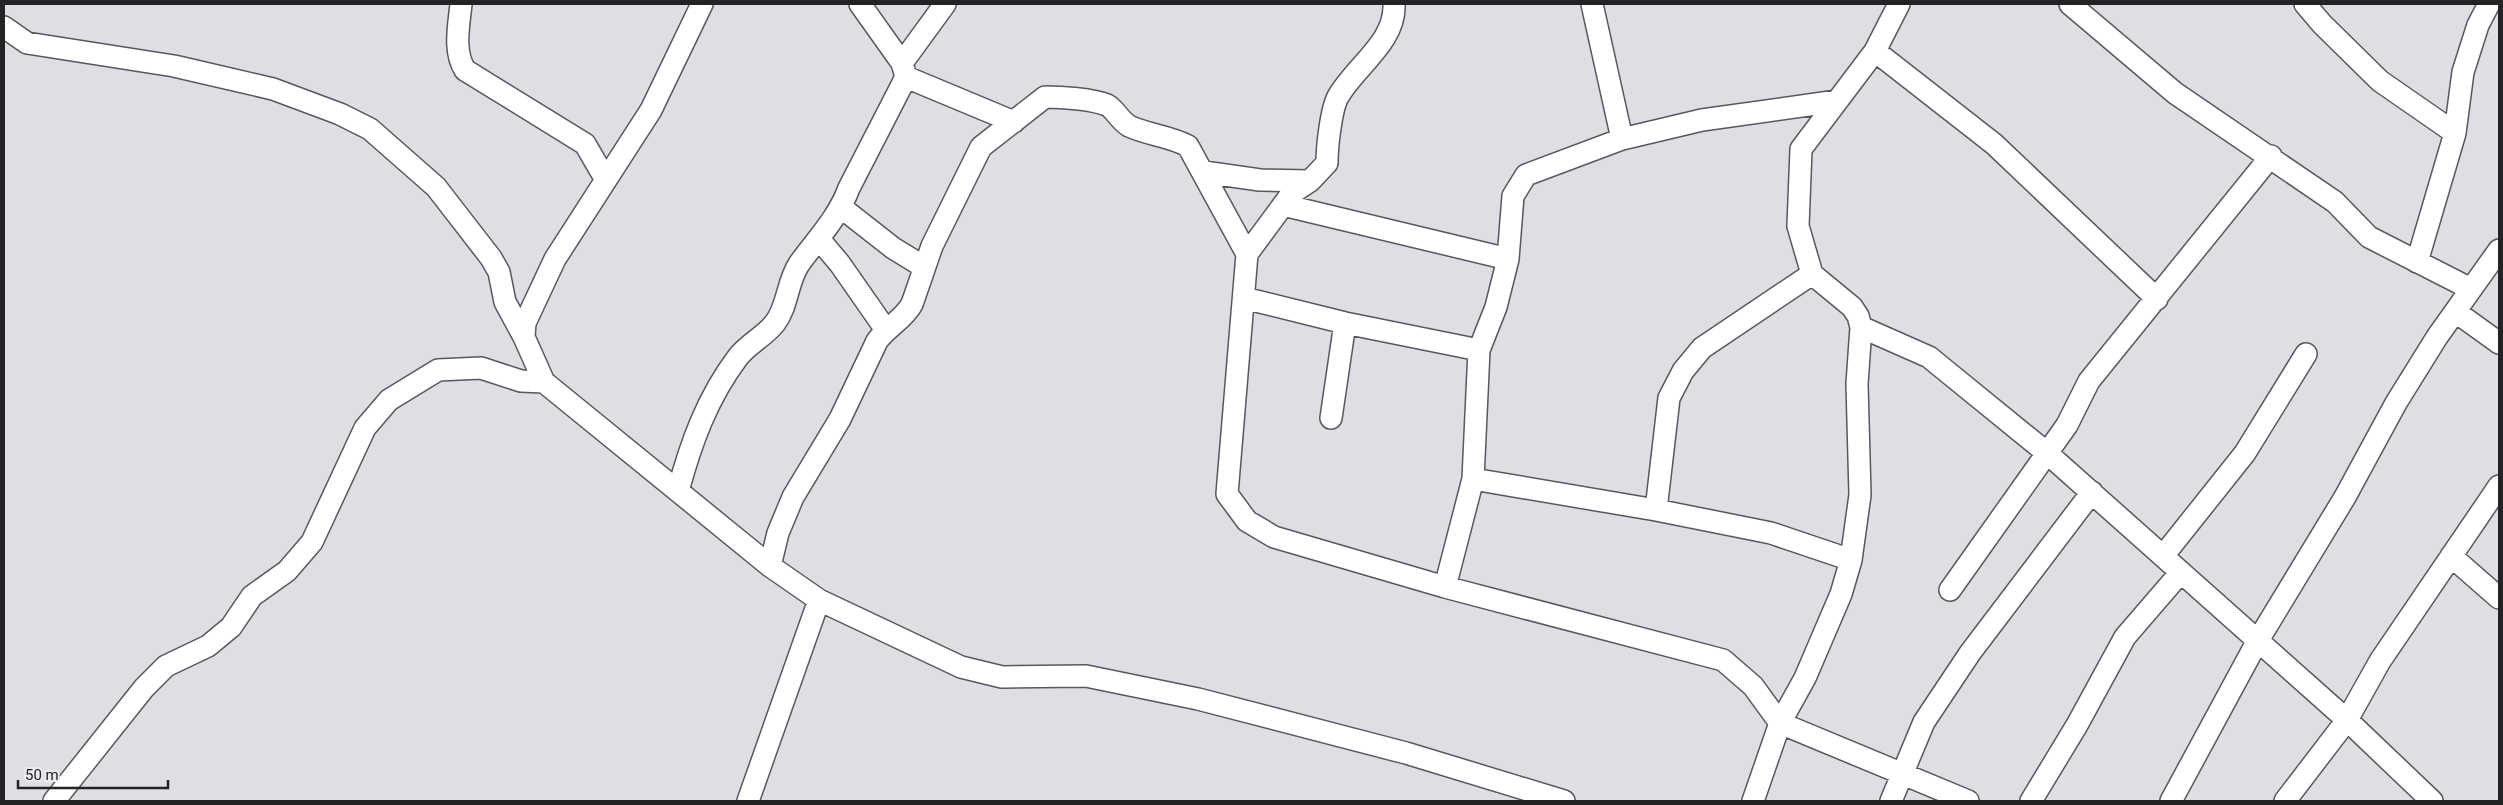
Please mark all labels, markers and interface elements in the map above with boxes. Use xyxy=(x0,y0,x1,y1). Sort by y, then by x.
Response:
scale bar xyxy=(18,758,168,790)
text: 50 m xyxy=(25,766,59,784)

